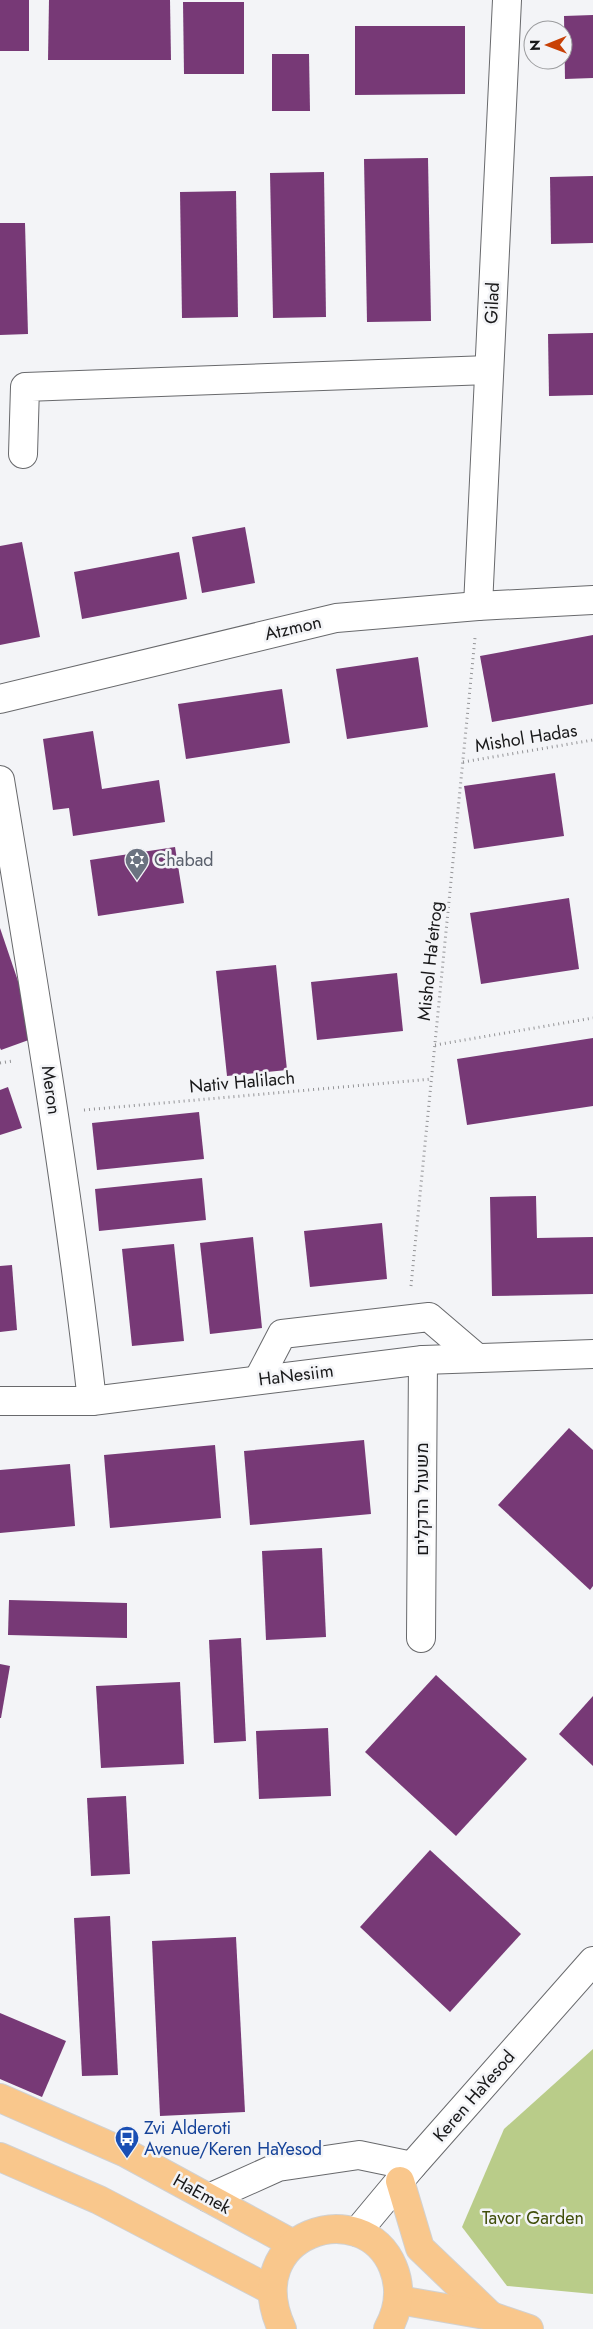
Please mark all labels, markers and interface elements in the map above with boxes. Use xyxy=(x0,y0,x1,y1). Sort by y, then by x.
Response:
north arrow xyxy=(523,20,573,70)
text: N xyxy=(525,39,545,51)
street label: Gilad xyxy=(478,281,506,325)
street label: Atzmon xyxy=(262,609,324,647)
street label: Mishol Hadas xyxy=(473,717,579,759)
synagogue icon: Chabad xyxy=(124,847,150,881)
place label: Chabad xyxy=(154,847,214,873)
street label: Mishol Ha'etrog xyxy=(411,900,449,1022)
street label: Meron xyxy=(35,1064,67,1116)
street label: Nativ Halilach xyxy=(188,1064,296,1100)
street label: HaNesiim xyxy=(257,1358,335,1392)
street label: משעול הדקלים xyxy=(409,1442,435,1556)
street label: Keren HaYesod xyxy=(427,2045,521,2147)
place label: Zvi Alderoti Avenue/Keren HaYesod xyxy=(144,2115,322,2162)
bus stop icon: Zvi Alderoti Avenue/Keren HaYesod xyxy=(114,2125,140,2159)
street label: HaEmek xyxy=(168,2167,236,2221)
park label: Tavor Garden xyxy=(482,2205,584,2231)

